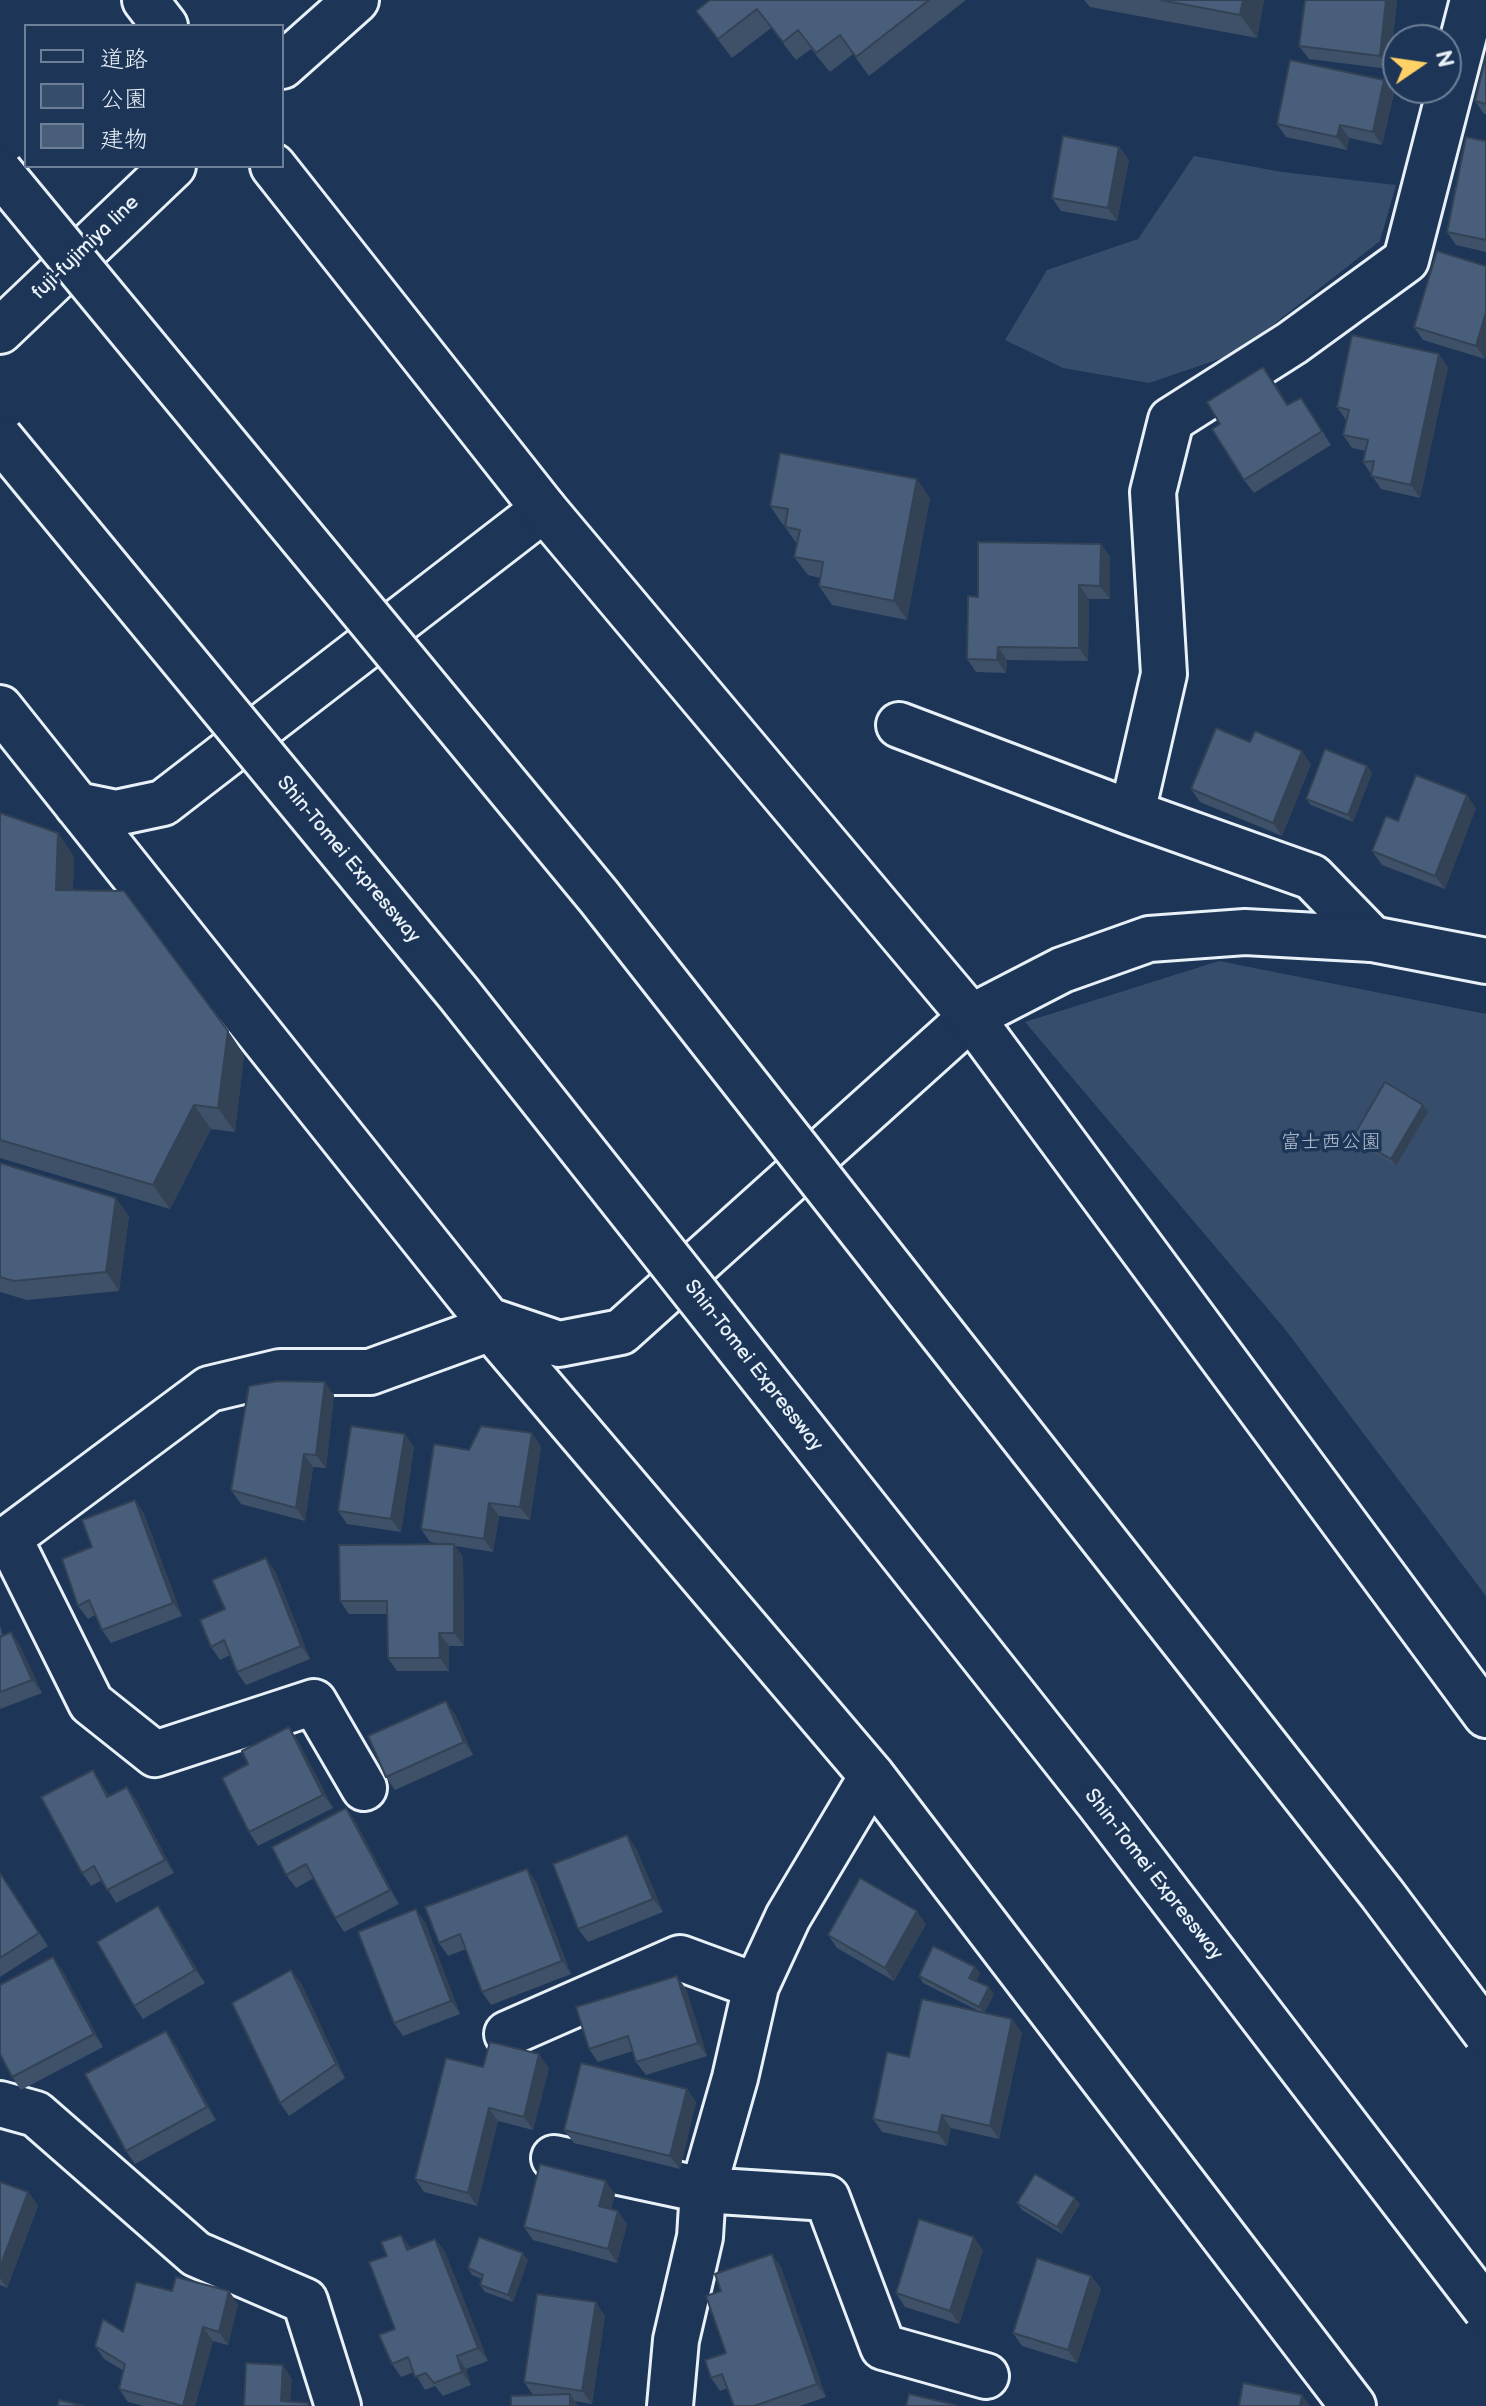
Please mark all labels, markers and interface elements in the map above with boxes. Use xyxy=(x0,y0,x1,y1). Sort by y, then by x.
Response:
legend xyxy=(24,24,284,168)
north arrow xyxy=(1382,24,1462,104)
text: 道路 xyxy=(100,45,148,74)
text: N xyxy=(1429,48,1459,70)
text: 公園 xyxy=(100,85,148,114)
text: 建物 xyxy=(100,125,148,154)
street label: fuji-fujimiya line xyxy=(28,191,144,305)
street label: Shin-Tomei Expressway xyxy=(271,772,425,948)
park label: 富士西公園 xyxy=(1281,1131,1381,1155)
street label: Shin-Tomei Expressway xyxy=(679,1276,827,1456)
street label: Shin-Tomei Expressway xyxy=(1079,1785,1227,1965)

